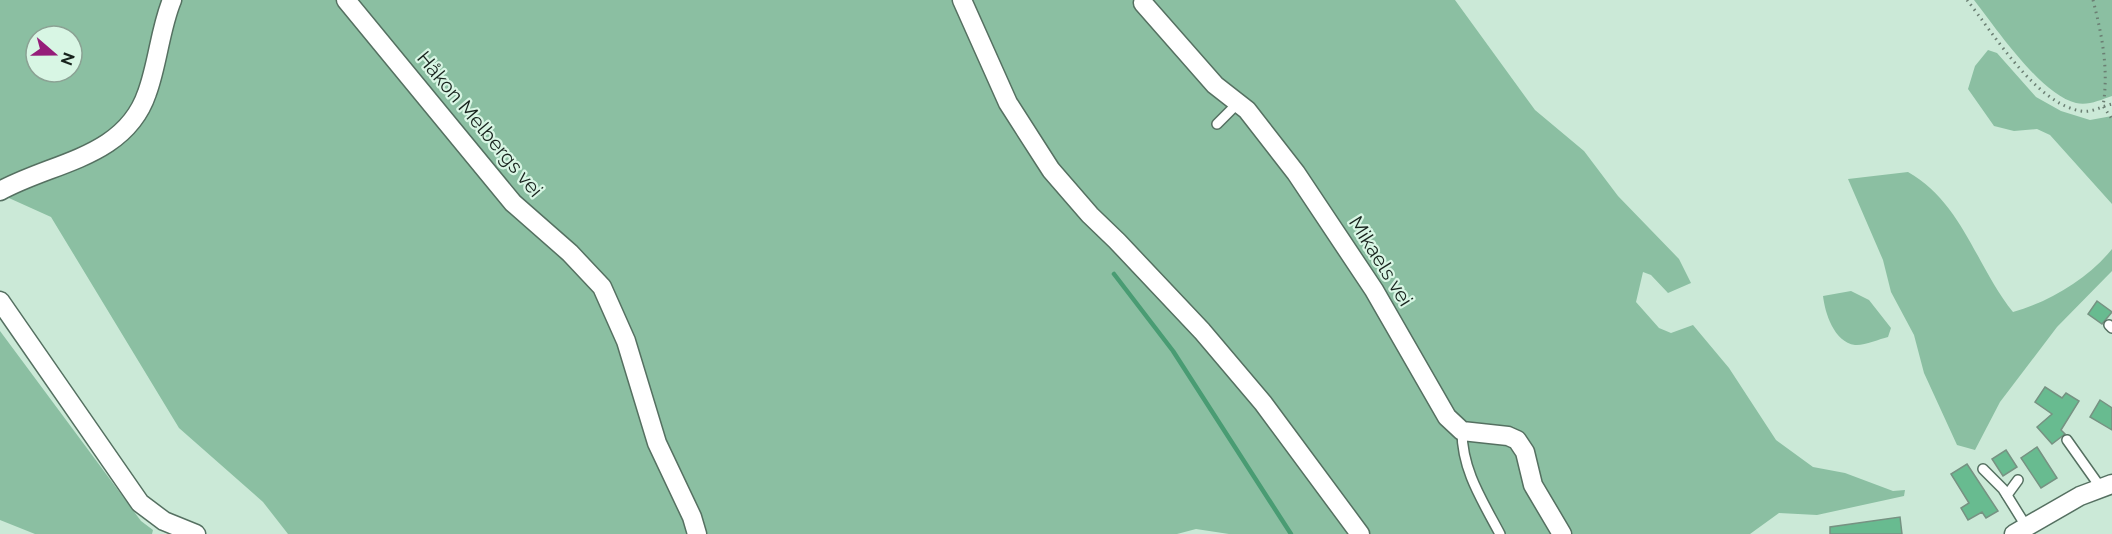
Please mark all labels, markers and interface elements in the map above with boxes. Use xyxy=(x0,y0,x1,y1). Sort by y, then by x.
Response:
north arrow xyxy=(24,24,84,84)
street label: Håkon Melbergs vei xyxy=(412,46,548,202)
text: N xyxy=(57,50,79,68)
street label: Mikaels vei xyxy=(1344,212,1418,310)

